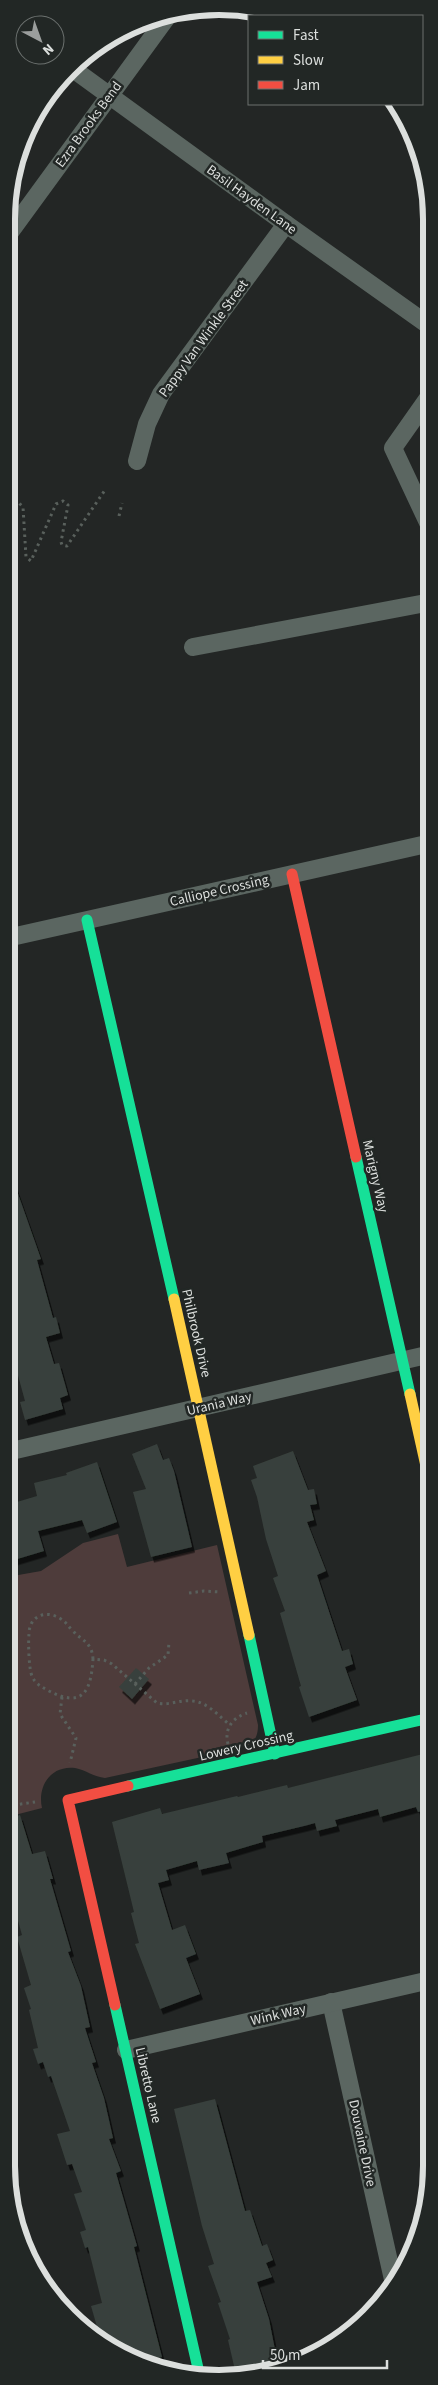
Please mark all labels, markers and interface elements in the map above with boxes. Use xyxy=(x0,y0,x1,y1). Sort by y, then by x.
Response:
north arrow xyxy=(15,15,65,65)
legend xyxy=(248,15,423,105)
text: Fast xyxy=(293,25,319,46)
text: N xyxy=(38,38,58,60)
text: Slow xyxy=(293,50,324,71)
text: Jam xyxy=(293,75,320,96)
street label: Ezra Brooks Bend xyxy=(51,77,127,172)
street label: Basil Hayden Lane xyxy=(202,160,301,239)
street label: Pappy Van Winkle Street xyxy=(154,275,254,402)
street label: Calliope Crossing xyxy=(168,870,271,912)
street label: Marigny Way xyxy=(357,1138,393,1215)
street label: Philbrook Drive xyxy=(176,1287,216,1380)
street label: Urania Way xyxy=(185,1387,254,1421)
street label: Lowery Crossing xyxy=(197,1725,295,1766)
street label: Wink Way xyxy=(249,1999,308,2031)
street label: Libretto Lane xyxy=(130,2045,166,2125)
street label: Douvaine Drive xyxy=(343,2098,381,2189)
scale bar xyxy=(263,2338,387,2370)
text: 50 m xyxy=(270,2345,300,2366)

